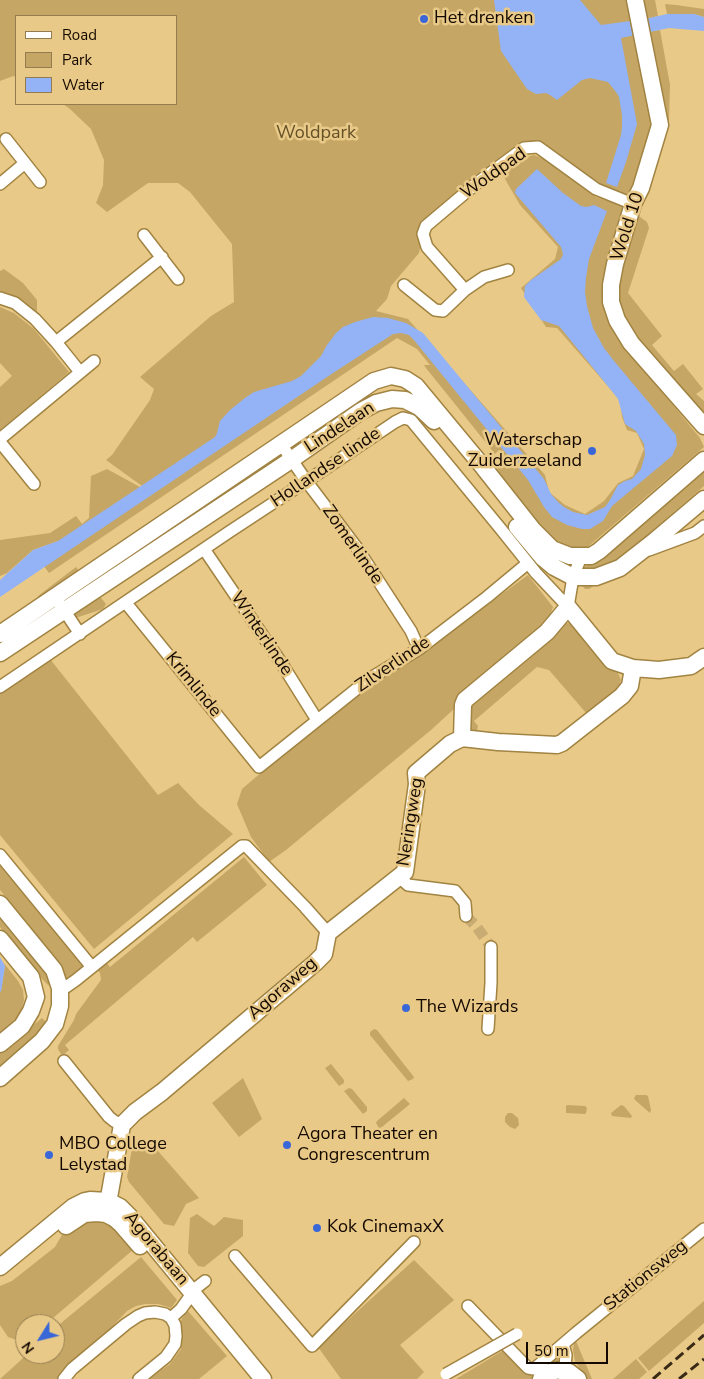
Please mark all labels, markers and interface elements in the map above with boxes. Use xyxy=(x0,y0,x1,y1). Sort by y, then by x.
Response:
place label: Het drenken xyxy=(434,8,533,30)
marker: Het drenken xyxy=(418,13,430,25)
legend xyxy=(15,15,178,105)
text: Road xyxy=(62,25,97,45)
text: Park xyxy=(62,50,92,70)
text: Water xyxy=(62,75,104,95)
park label: Woldpark xyxy=(276,123,356,145)
street label: Woldpad xyxy=(457,144,531,204)
street label: Wold 10 xyxy=(607,190,649,264)
street label: Lindelaan xyxy=(301,397,379,459)
street label: Hollandse linde xyxy=(267,423,385,513)
place label: Waterschap Zuiderzeeland xyxy=(468,430,582,472)
marker: Waterschap Zuiderzeeland xyxy=(586,445,598,457)
street label: Zomerlinde xyxy=(317,501,387,589)
street label: Winterlinde xyxy=(225,588,297,680)
street label: Zilverlinde xyxy=(352,632,434,698)
street label: Krimlinde xyxy=(160,648,226,722)
street label: Neringweg xyxy=(393,776,429,868)
street label: Agoraweg xyxy=(244,953,322,1025)
place label: The Wizards xyxy=(416,997,519,1019)
marker: The Wizards xyxy=(400,1002,412,1014)
place label: Agora Theater en Congrescentrum xyxy=(297,1124,438,1166)
place label: MBO College Lelystad xyxy=(59,1134,167,1176)
marker: Agora Theater en Congrescentrum xyxy=(281,1139,293,1151)
marker: MBO College Lelystad xyxy=(43,1149,55,1161)
street label: Agorabaan xyxy=(119,1208,193,1290)
place label: Kok CinemaxX xyxy=(327,1217,444,1239)
marker: Kok CinemaxX xyxy=(311,1222,323,1234)
street label: Stationsweg xyxy=(600,1236,692,1316)
north arrow xyxy=(15,1314,65,1364)
scale bar xyxy=(529,1332,612,1364)
text: N xyxy=(18,1338,39,1357)
text: 50 m xyxy=(534,1341,569,1361)

